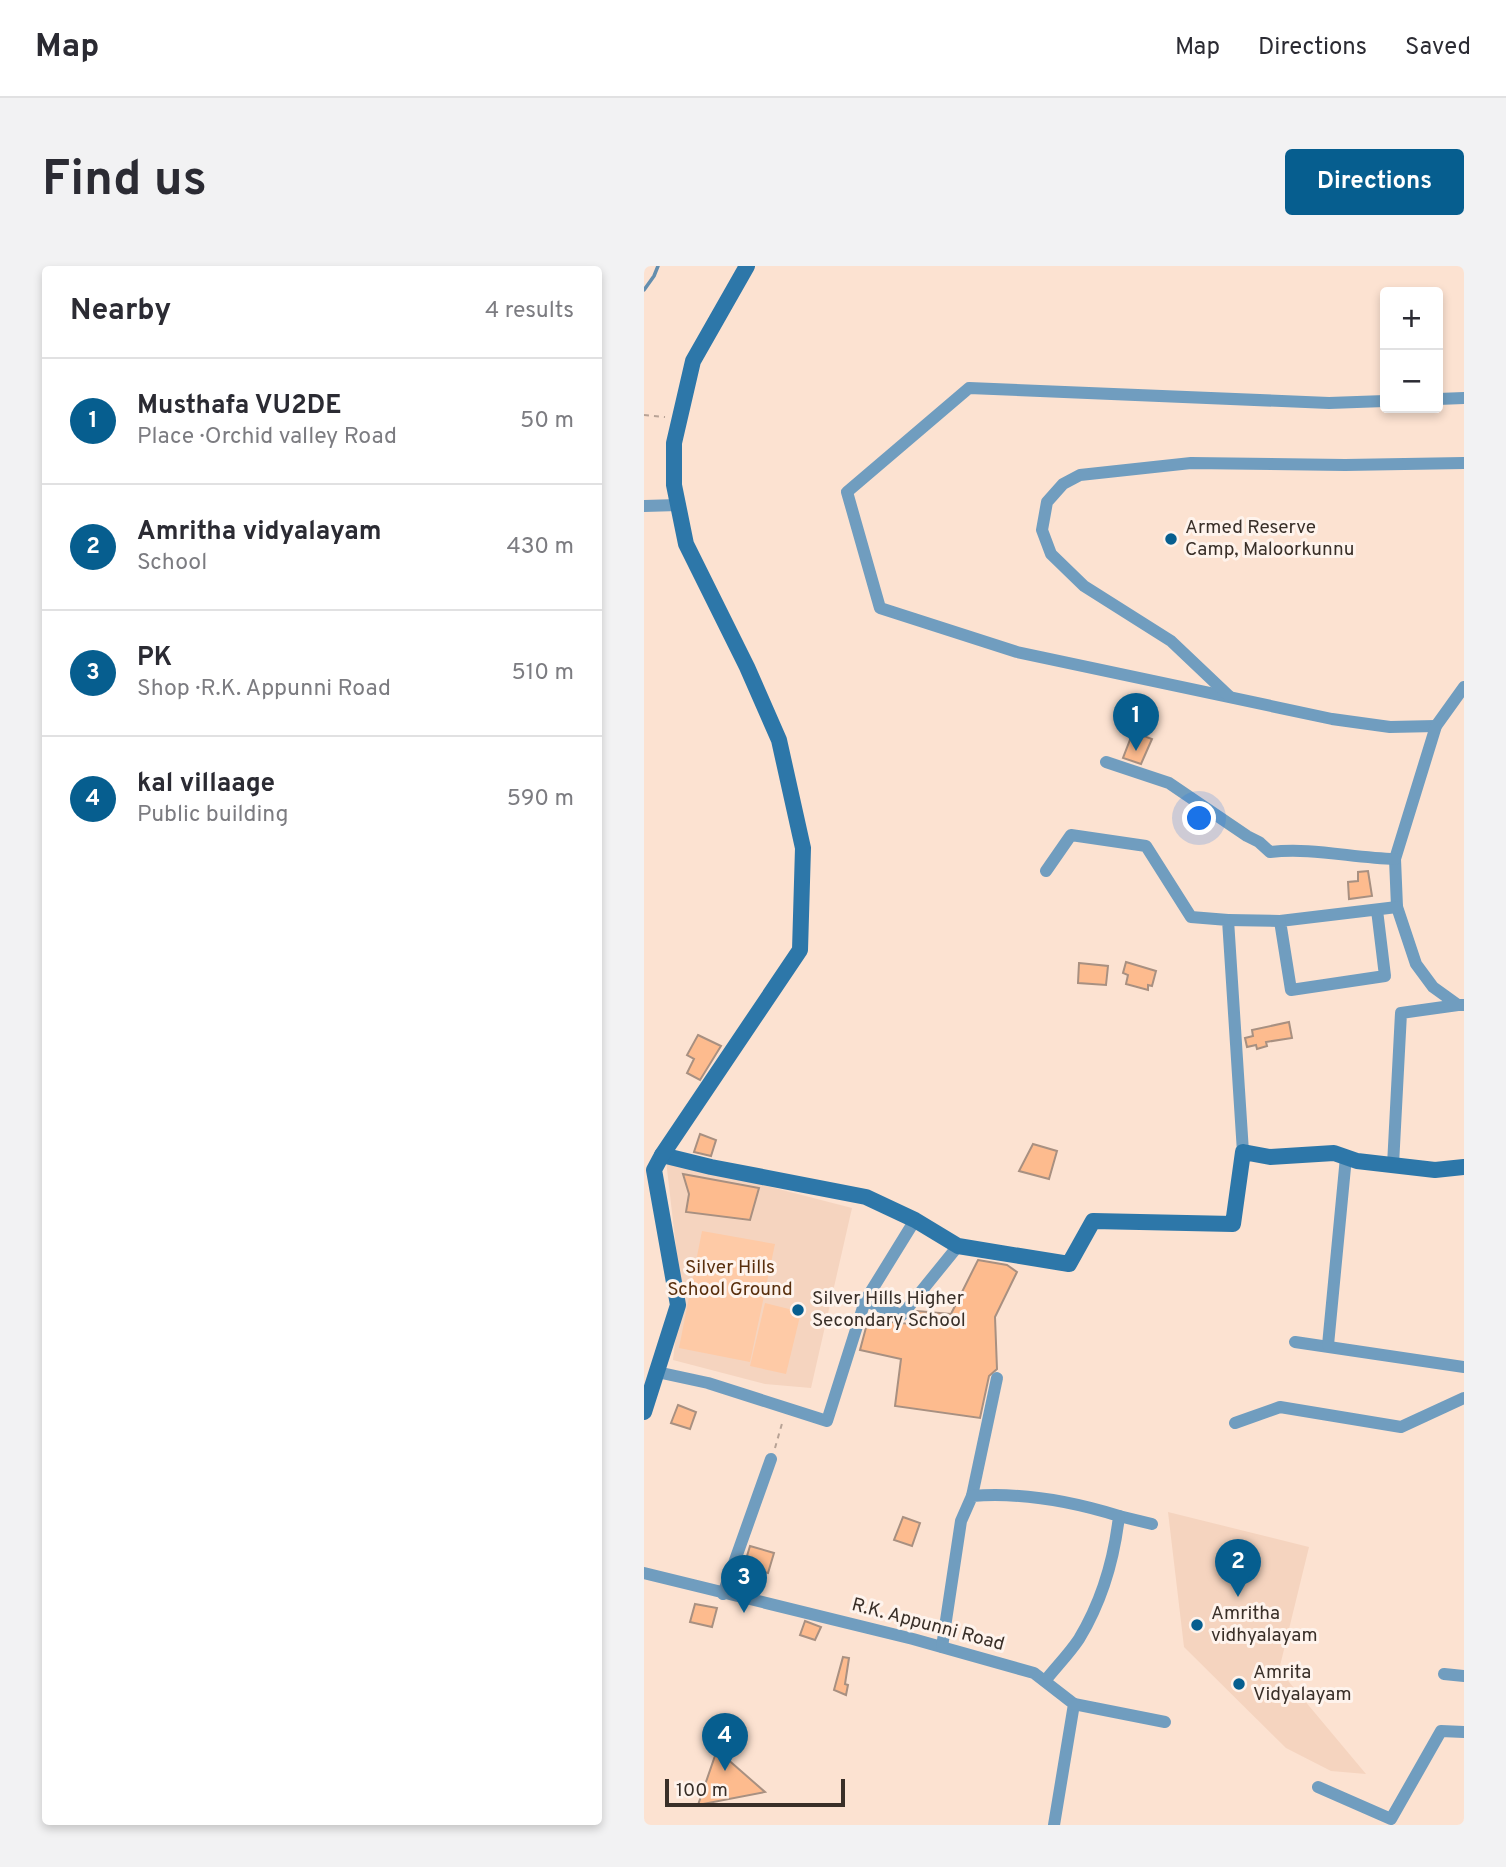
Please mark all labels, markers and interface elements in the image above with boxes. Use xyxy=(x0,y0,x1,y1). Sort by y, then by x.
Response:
text: Map xyxy=(35,27,99,69)
text: Map xyxy=(1175,33,1220,63)
text: Directions xyxy=(1258,33,1367,63)
text: Saved xyxy=(1405,33,1471,63)
button: Directions xyxy=(1285,149,1464,215)
text: Find us xyxy=(42,151,207,213)
map controls xyxy=(1380,287,1443,413)
button: + xyxy=(1380,287,1443,350)
text: Nearby xyxy=(70,293,171,330)
text: 4 results xyxy=(485,297,574,326)
button: − xyxy=(1380,350,1443,413)
text: Musthafa VU2DE xyxy=(137,390,341,423)
text: 1 xyxy=(88,407,98,436)
text: 50 m xyxy=(520,407,574,436)
text: Place · Orchid valley Road xyxy=(137,423,397,452)
text: Amritha vidyalayam xyxy=(137,516,382,549)
place label: Armed Reserve Camp, Maloorkunnu xyxy=(1185,516,1354,562)
marker: Armed Reserve Camp, Maloorkunnu xyxy=(1163,531,1179,547)
text: 2 xyxy=(86,533,100,562)
text: 430 m xyxy=(506,533,574,562)
text: School xyxy=(137,549,207,578)
text: PK xyxy=(137,642,172,675)
text: 3 xyxy=(86,659,100,688)
text: 510 m xyxy=(511,659,574,688)
text: Shop · R.K. Appunni Road xyxy=(137,675,391,704)
pin: 1 xyxy=(1113,693,1159,751)
text: kal villaage xyxy=(137,768,275,801)
text: 4 xyxy=(86,785,100,814)
text: 590 m xyxy=(507,785,574,814)
text: Public building xyxy=(137,801,289,830)
your location xyxy=(1182,801,1216,835)
park label: Silver Hills School Ground xyxy=(667,1256,793,1302)
place label: Silver Hills Higher Secondary School xyxy=(812,1287,966,1333)
marker: Silver Hills Higher Secondary School xyxy=(790,1302,806,1318)
pin: 2 xyxy=(1215,1539,1261,1597)
pin: 3 xyxy=(721,1555,767,1613)
street label: R.K. Appunni Road xyxy=(849,1593,1007,1657)
place label: Amritha vidhyalayam xyxy=(1211,1602,1318,1648)
marker: Amritha vidhyalayam xyxy=(1189,1617,1205,1633)
place label: Amrita Vidyalayam xyxy=(1253,1661,1352,1707)
marker: Amrita Vidyalayam xyxy=(1231,1676,1247,1692)
pin: 4 xyxy=(702,1713,748,1771)
scale bar xyxy=(665,1776,845,1808)
text: 100 m xyxy=(676,1779,728,1803)

